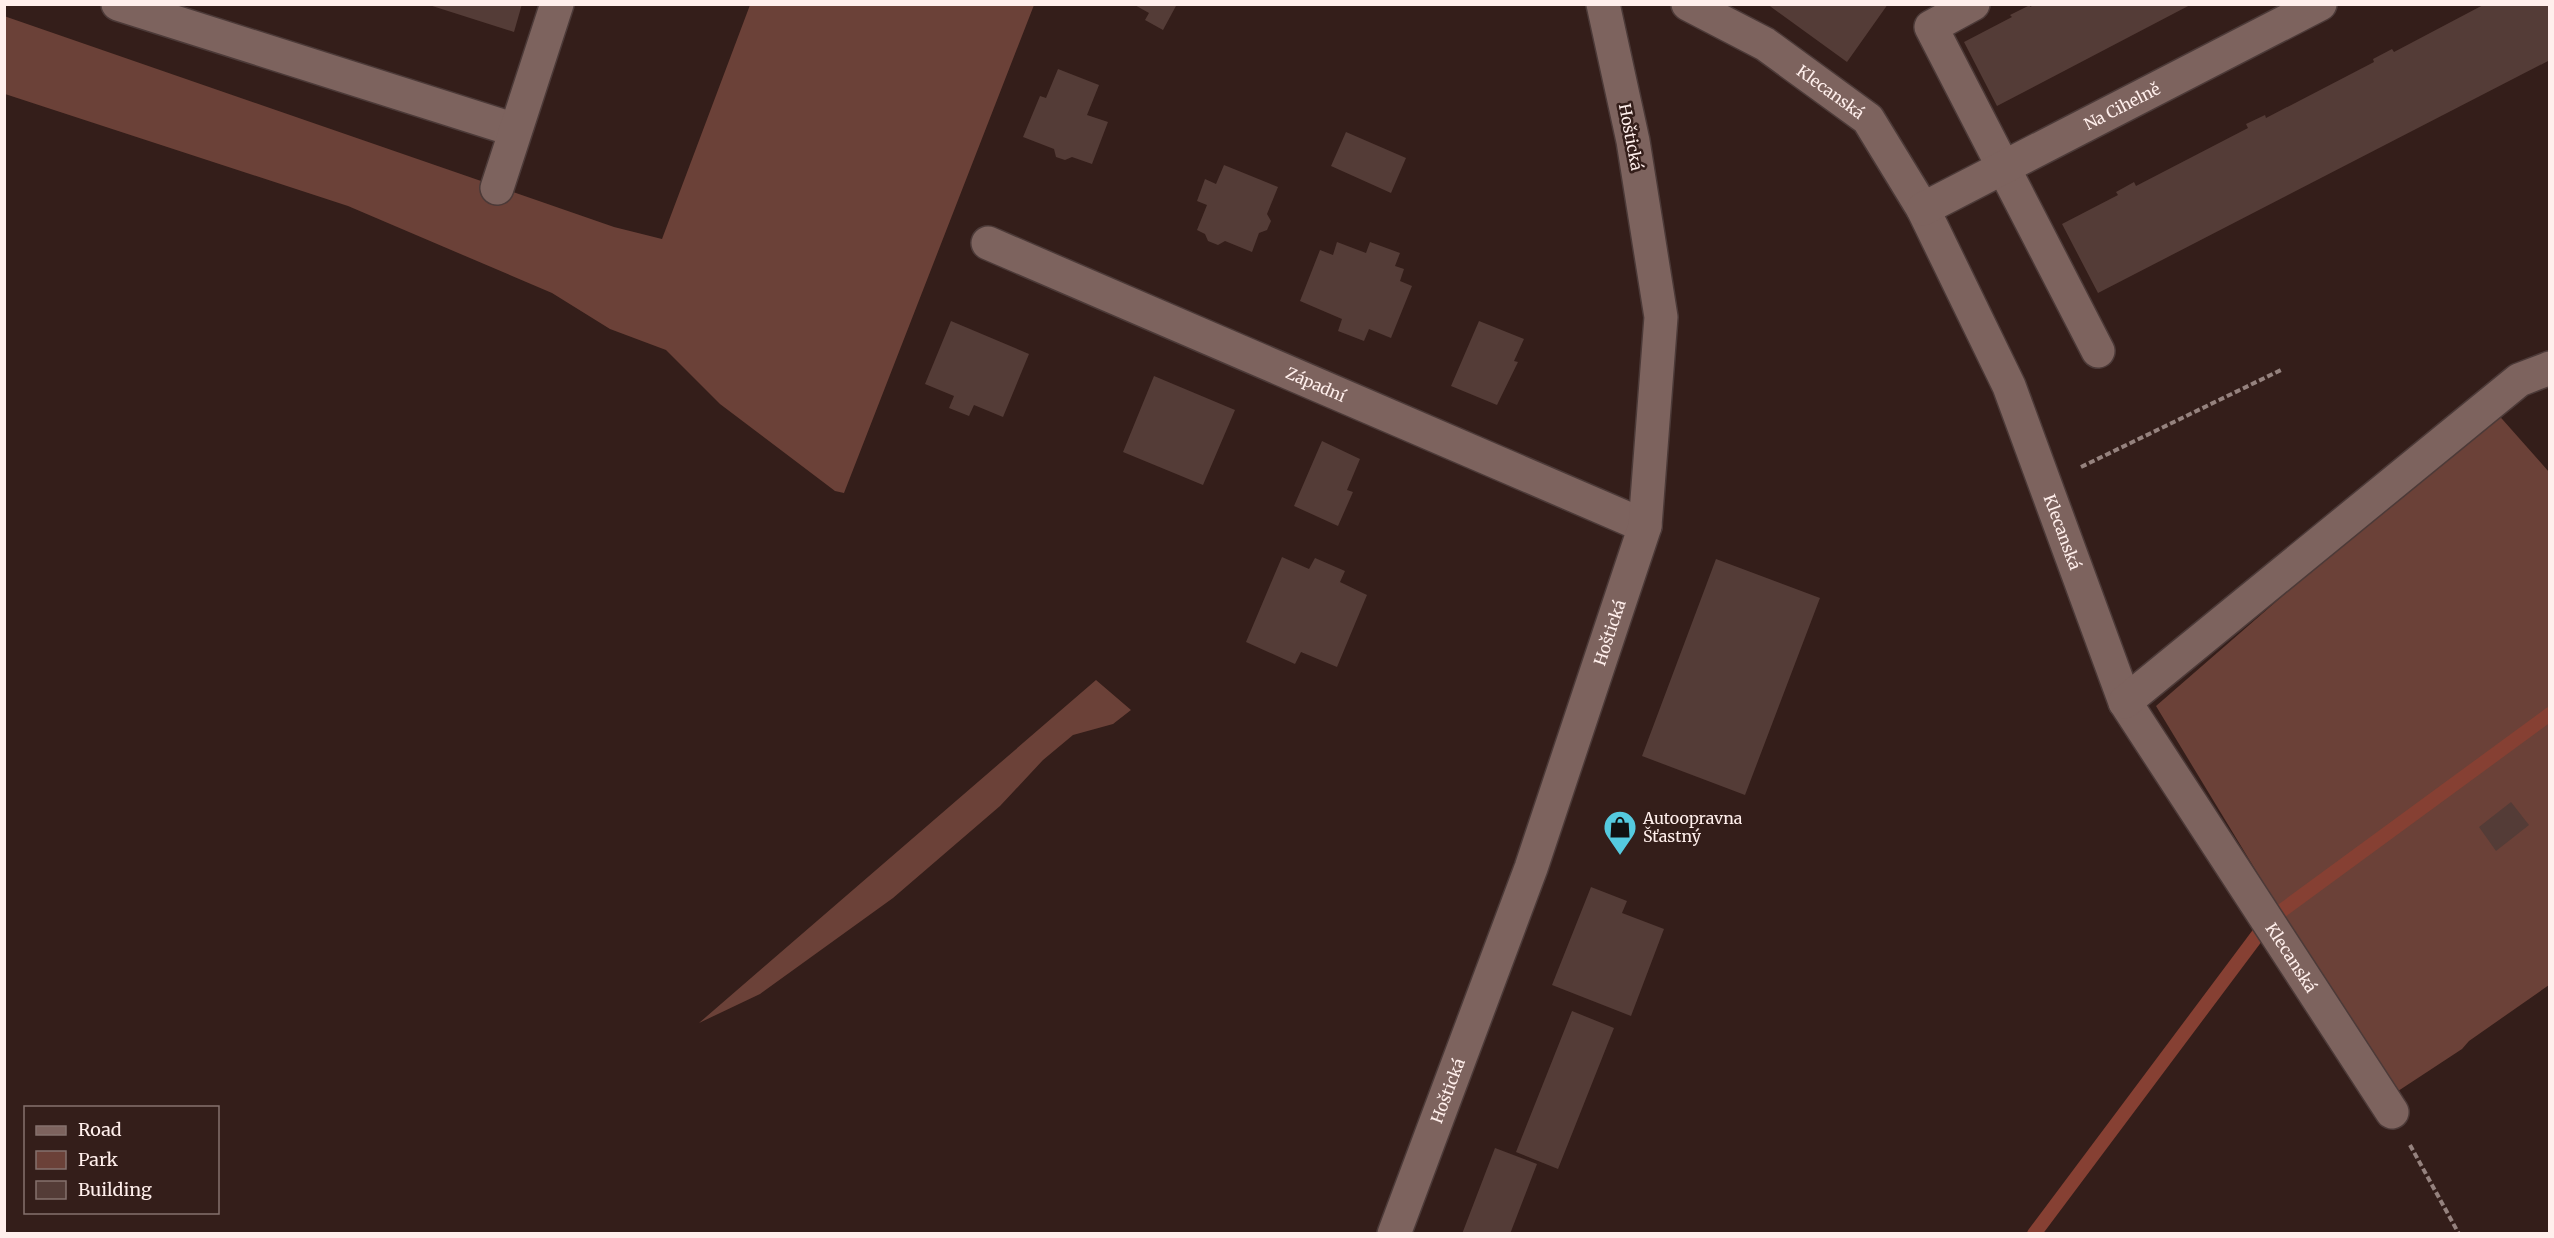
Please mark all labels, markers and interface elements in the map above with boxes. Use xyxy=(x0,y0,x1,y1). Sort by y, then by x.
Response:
street label: Klecanská xyxy=(1793,60,1869,123)
street label: Na Cihelně xyxy=(2081,78,2163,134)
street label: Hoštická xyxy=(1615,102,1647,173)
street label: Západní xyxy=(1283,363,1350,406)
street label: Klecanská xyxy=(2040,492,2086,573)
street label: Hoštická xyxy=(1589,597,1630,668)
place label: Autoopravna Šťastný xyxy=(1642,808,1743,846)
shop icon: Autoopravna Šťastný xyxy=(1602,809,1638,856)
street label: Klecanská xyxy=(2261,919,2322,996)
street label: Hoštická xyxy=(1426,1055,1469,1126)
legend xyxy=(24,1106,219,1214)
text: Road xyxy=(78,1118,122,1141)
text: Park xyxy=(78,1148,119,1171)
text: Building xyxy=(78,1178,152,1201)

